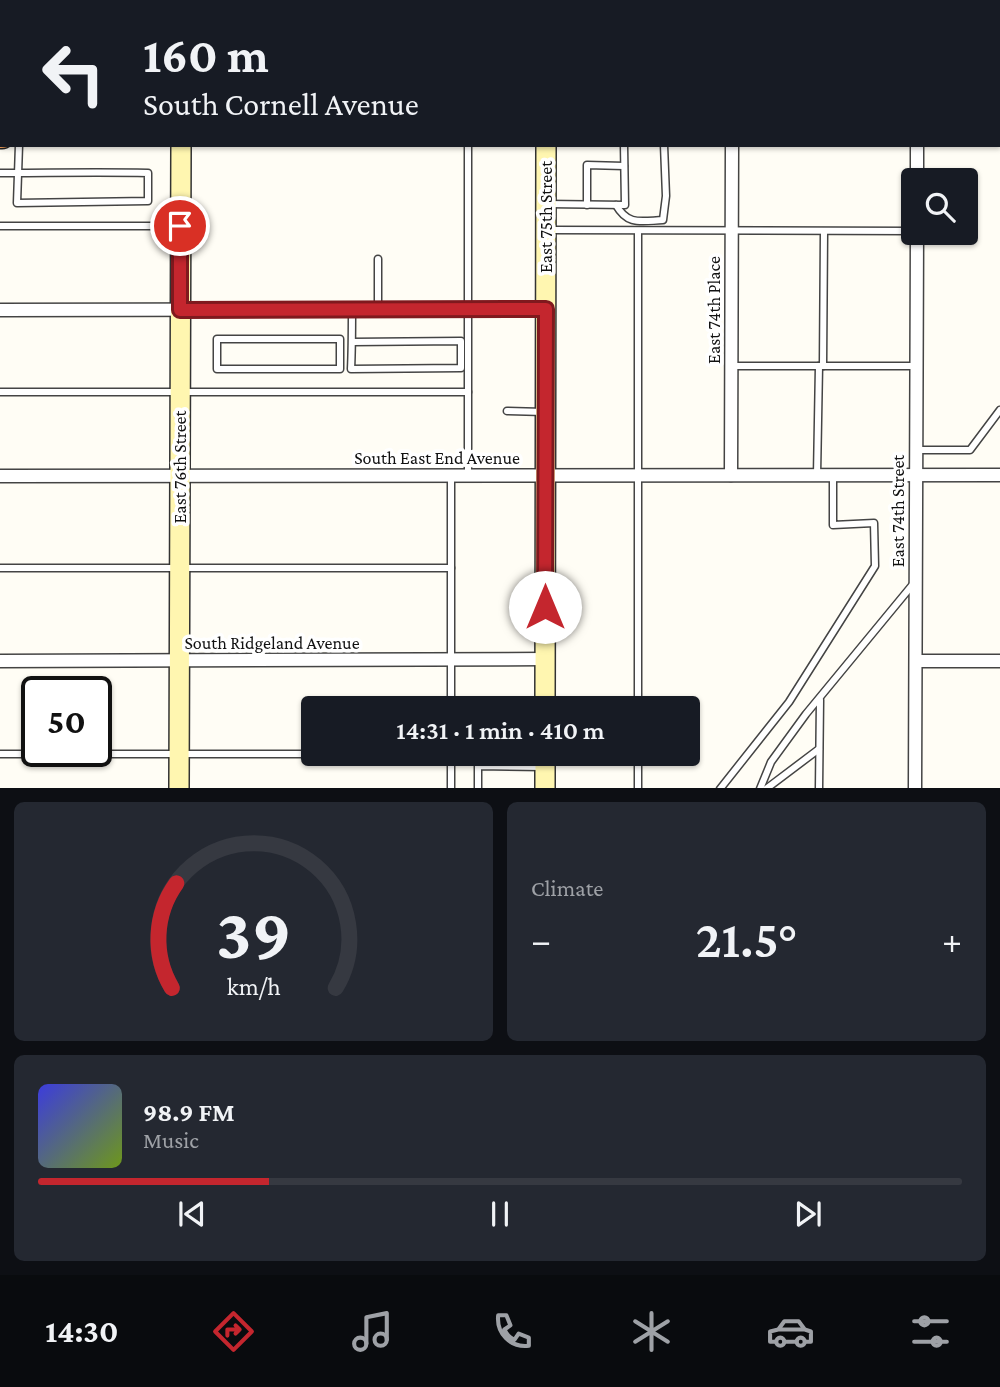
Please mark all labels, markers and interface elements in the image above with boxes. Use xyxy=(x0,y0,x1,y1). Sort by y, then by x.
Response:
icon: left xyxy=(28,28,119,119)
text: 160 m xyxy=(143,28,269,83)
text: South Cornell Avenue xyxy=(143,86,419,122)
street label: East 75th Street xyxy=(536,160,556,273)
map controls xyxy=(901,168,978,245)
button: search xyxy=(901,168,978,245)
pin xyxy=(150,196,210,256)
icon: arrive xyxy=(161,207,199,245)
street label: East 74th Place xyxy=(704,256,724,364)
street label: East 76th Street xyxy=(170,410,190,523)
street label: South East End Avenue xyxy=(354,448,520,468)
street label: East 74th Street xyxy=(888,454,908,567)
position arrow xyxy=(508,570,582,644)
street label: South Ridgeland Avenue xyxy=(184,633,360,653)
speed limit sign: 50 xyxy=(21,676,112,767)
text: 14:31 · 1 min · 410 m xyxy=(396,716,605,745)
text: Climate xyxy=(531,875,603,901)
text: 39 xyxy=(216,893,291,974)
text: 21.5° xyxy=(696,910,797,968)
text: − xyxy=(531,919,551,961)
text: + xyxy=(942,919,962,961)
text: km/h xyxy=(227,972,280,999)
text: 98.9 FM xyxy=(143,1098,235,1127)
text: Music xyxy=(143,1127,199,1153)
icon: previous xyxy=(173,1195,211,1233)
icon: pause xyxy=(481,1195,519,1233)
icon: next xyxy=(789,1195,827,1233)
icon: directions xyxy=(209,1307,258,1356)
icon: music xyxy=(348,1307,397,1356)
icon: phone xyxy=(488,1307,537,1356)
icon: climate xyxy=(627,1307,676,1356)
icon: car xyxy=(766,1307,815,1356)
icon: filters xyxy=(906,1307,955,1356)
text: 14:30 xyxy=(45,1313,118,1349)

